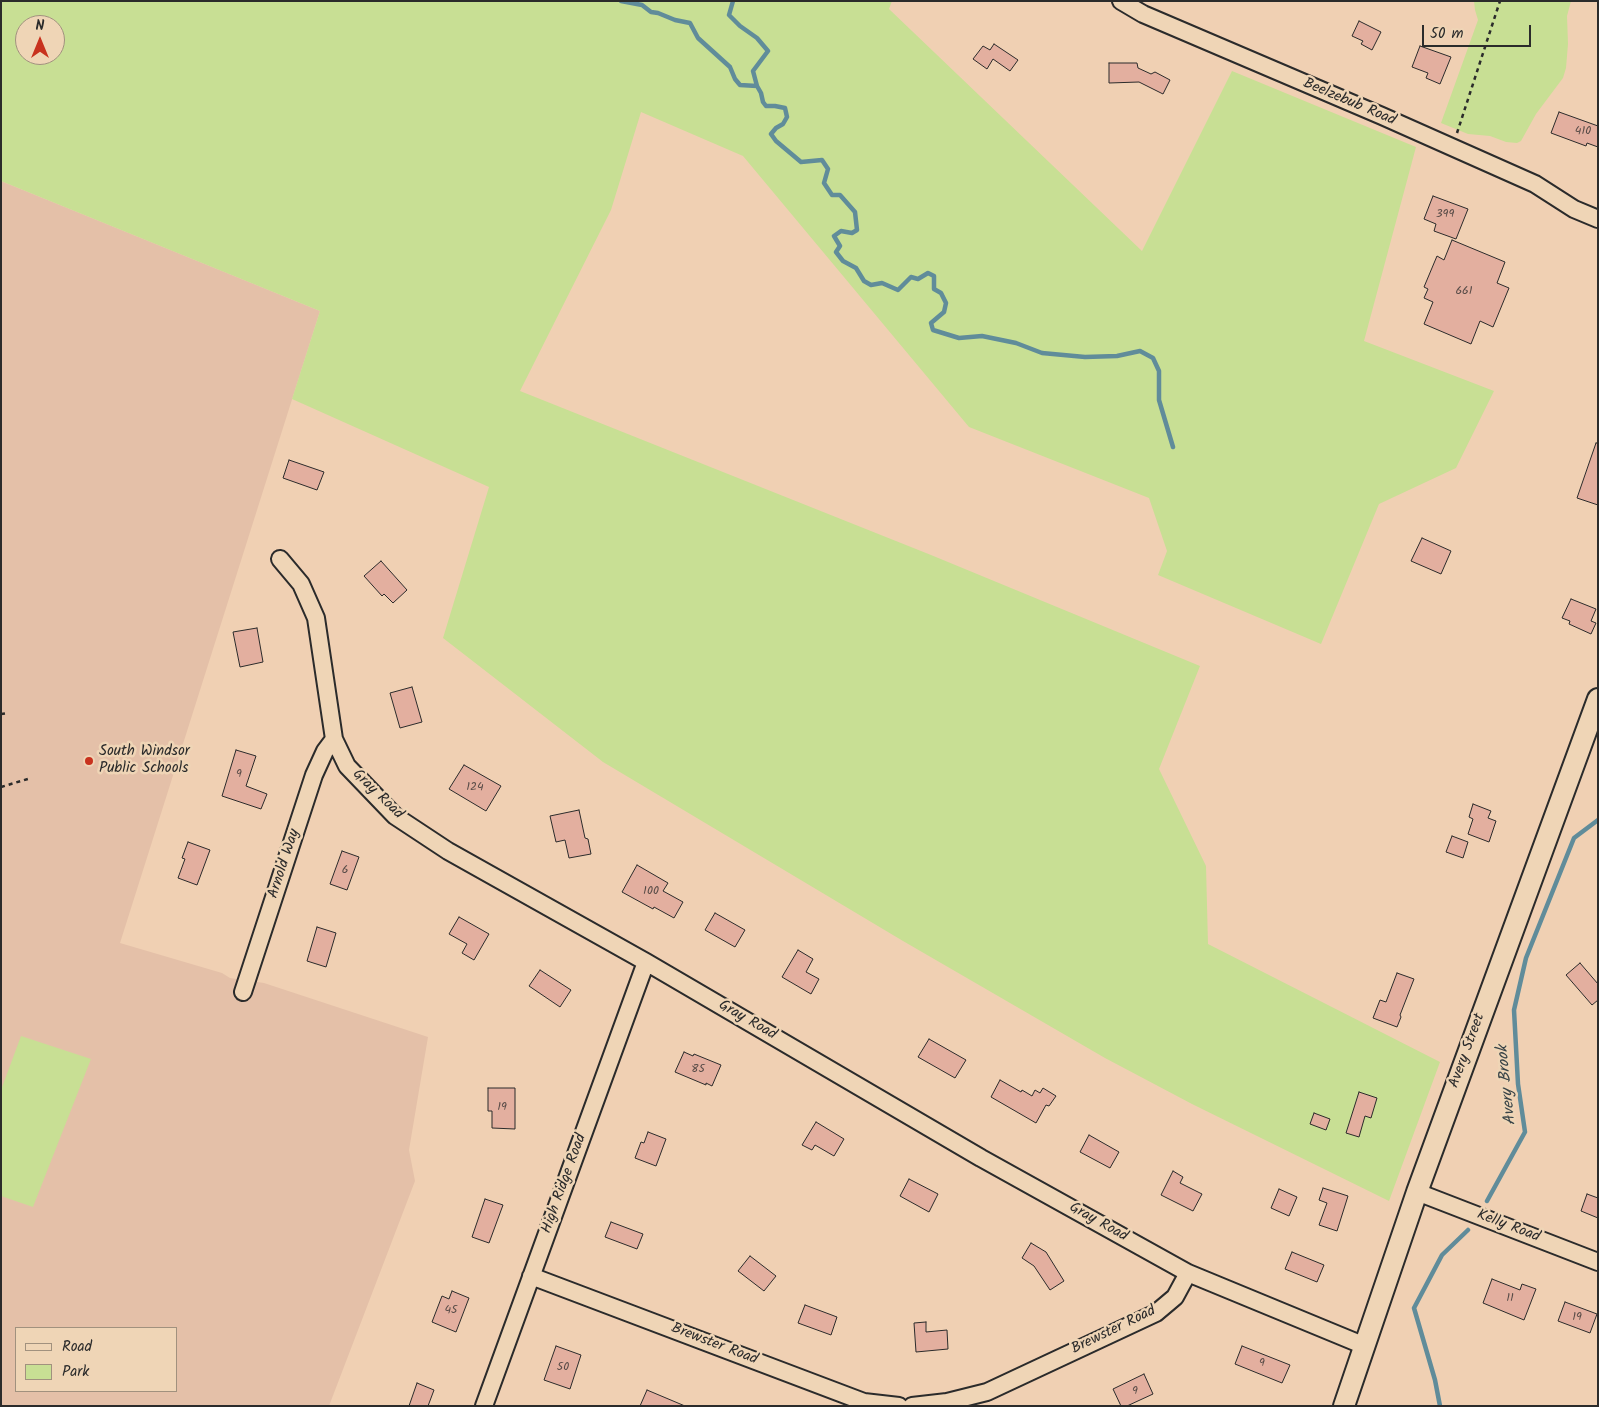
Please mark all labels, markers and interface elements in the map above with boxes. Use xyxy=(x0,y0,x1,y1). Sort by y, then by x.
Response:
north arrow xyxy=(15,15,65,65)
text: N xyxy=(36,15,44,37)
scale bar xyxy=(1424,15,1533,47)
text: 50 m xyxy=(1430,22,1464,46)
street label: Beelzebub Road xyxy=(1300,75,1398,131)
house number: 410 xyxy=(1575,125,1591,139)
house number: 399 xyxy=(1436,208,1454,222)
house number: 661 xyxy=(1455,285,1473,299)
place label: South Windsor Public Schools xyxy=(99,743,190,778)
marker: South Windsor Public Schools xyxy=(83,755,95,767)
street label: Gray Road xyxy=(348,766,406,824)
house number: 9 xyxy=(236,768,242,782)
house number: 124 xyxy=(466,781,484,795)
street label: Arnold Way xyxy=(265,827,305,901)
house number: 6 xyxy=(342,864,348,878)
house number: 100 xyxy=(643,885,659,899)
street label: Gray Road xyxy=(715,997,779,1045)
street label: Avery Street xyxy=(1446,1011,1490,1091)
water label: Avery Brook xyxy=(1494,1044,1522,1126)
house number: 85 xyxy=(691,1063,705,1077)
house number: 19 xyxy=(497,1101,507,1115)
street label: High Ridge Road xyxy=(539,1132,591,1236)
street label: Gray Road xyxy=(1066,1200,1130,1246)
street label: Kelly Road xyxy=(1474,1207,1542,1247)
house number: 11 xyxy=(1506,1292,1514,1306)
street label: Brewster Road xyxy=(1069,1303,1159,1359)
house number: 45 xyxy=(444,1304,458,1318)
house number: 19 xyxy=(1572,1311,1582,1325)
street label: Brewster Road xyxy=(668,1320,760,1370)
legend xyxy=(15,1327,178,1392)
text: Road xyxy=(62,1335,92,1359)
house number: 9 xyxy=(1259,1357,1265,1371)
text: Park xyxy=(62,1360,89,1384)
house number: 50 xyxy=(557,1361,569,1375)
house number: 9 xyxy=(1132,1385,1138,1399)

